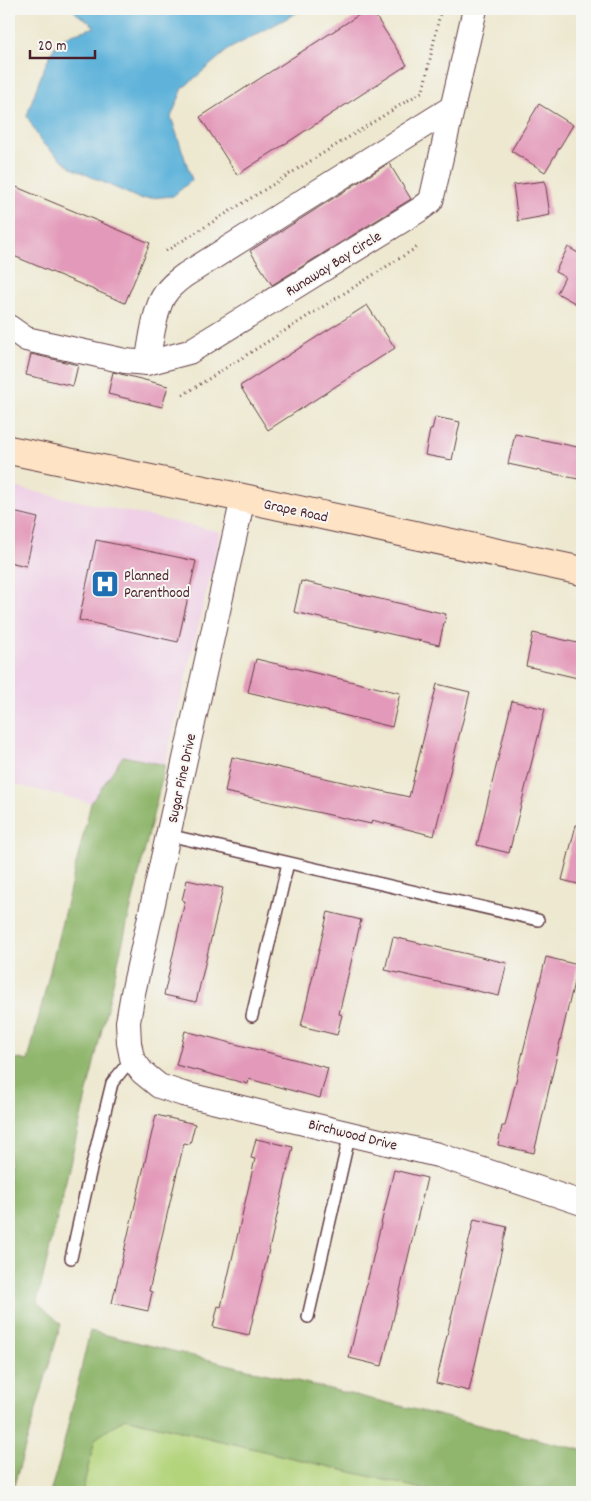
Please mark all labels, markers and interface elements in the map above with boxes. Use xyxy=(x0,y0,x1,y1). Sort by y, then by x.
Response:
scale bar xyxy=(30,28,95,60)
text: 20 m xyxy=(38,36,66,58)
street label: Runaway Bay Circle xyxy=(282,226,387,303)
street label: Grape Road xyxy=(261,494,330,529)
place label: Planned Parenthood xyxy=(124,566,190,605)
hospital icon: Planned Parenthood xyxy=(90,569,120,599)
street label: Sugar Pine Drive xyxy=(163,731,203,825)
street label: Birchwood Drive xyxy=(306,1114,400,1158)

